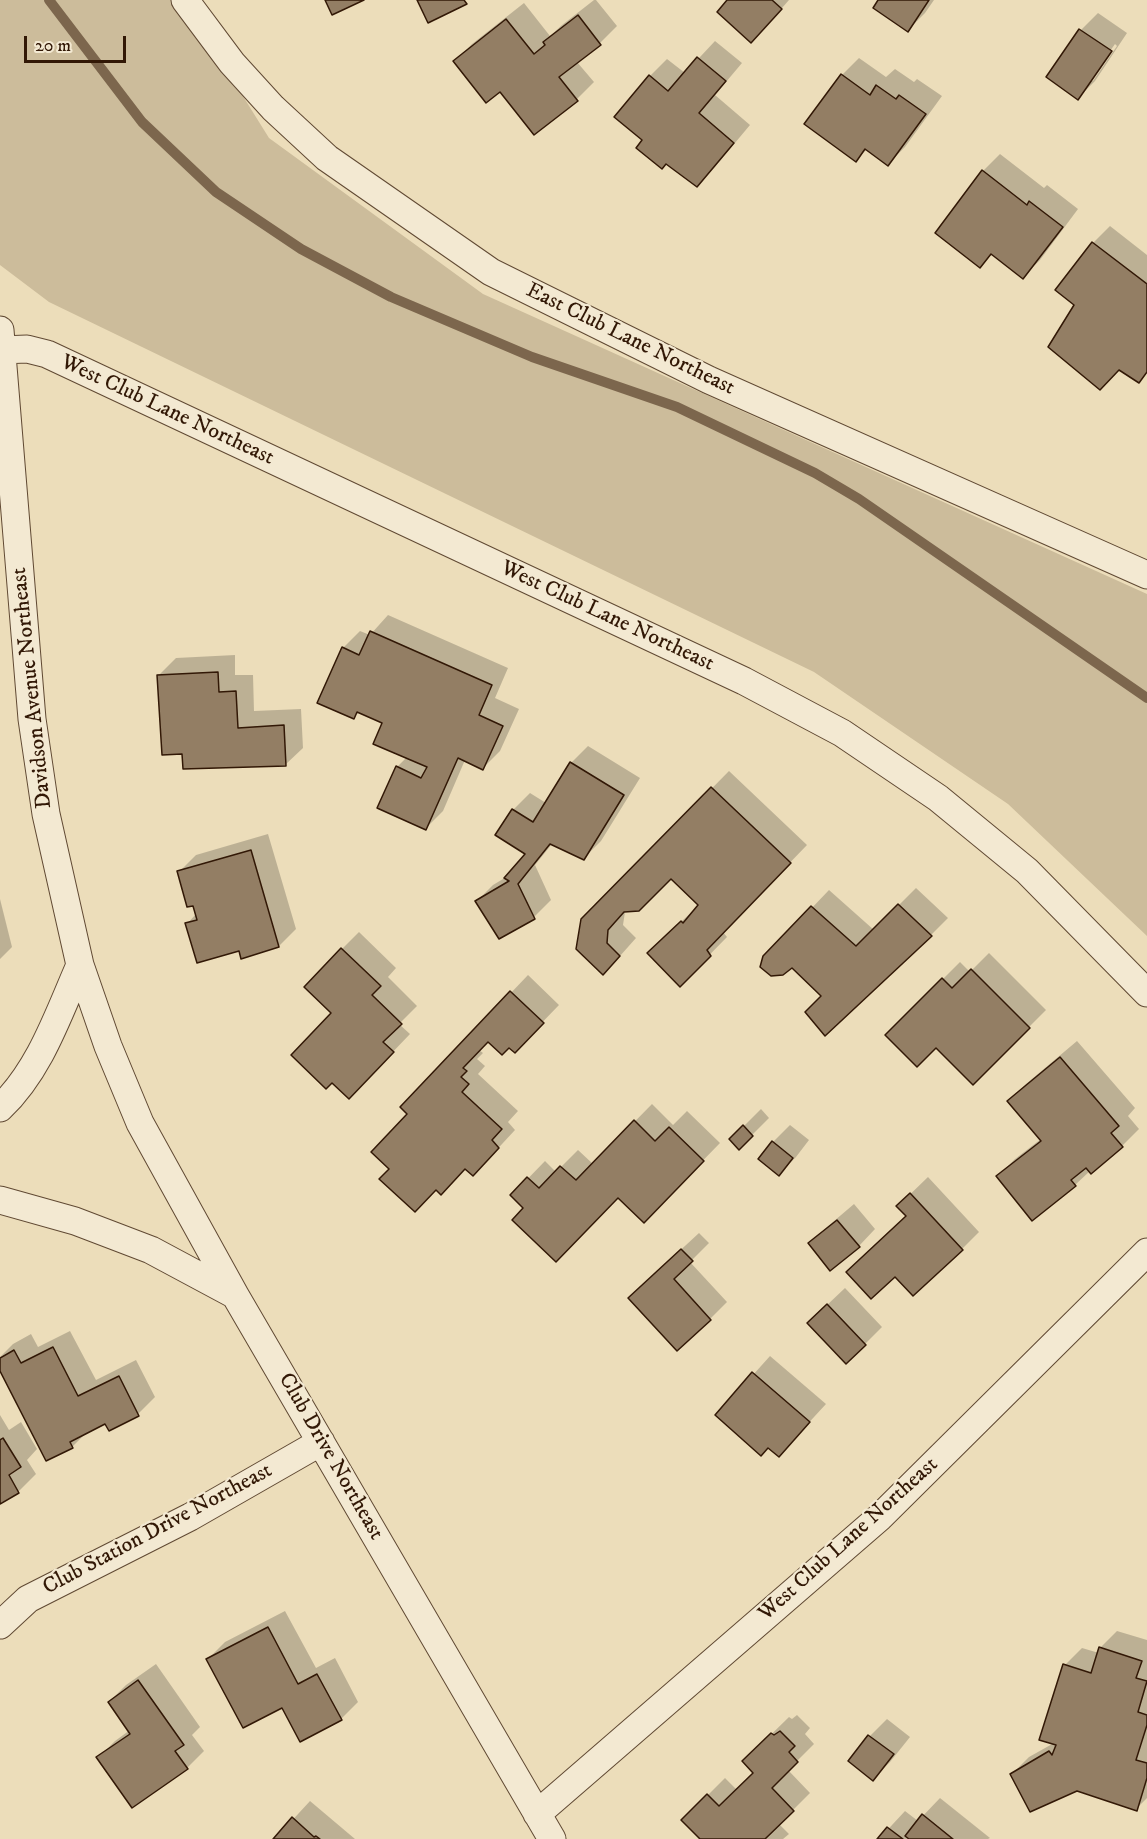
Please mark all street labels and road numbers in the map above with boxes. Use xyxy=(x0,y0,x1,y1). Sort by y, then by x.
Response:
street label: East Club Lane Northeast xyxy=(521,278,739,402)
street label: West Club Lane Northeast xyxy=(56,350,278,472)
street label: West Club Lane Northeast xyxy=(496,556,718,678)
street label: Davidson Avenue Northeast xyxy=(7,566,59,810)
street label: Club Drive Northeast xyxy=(271,1369,389,1545)
street label: West Club Lane Northeast xyxy=(754,1452,944,1628)
street label: Club Station Drive Northeast xyxy=(39,1458,277,1602)

